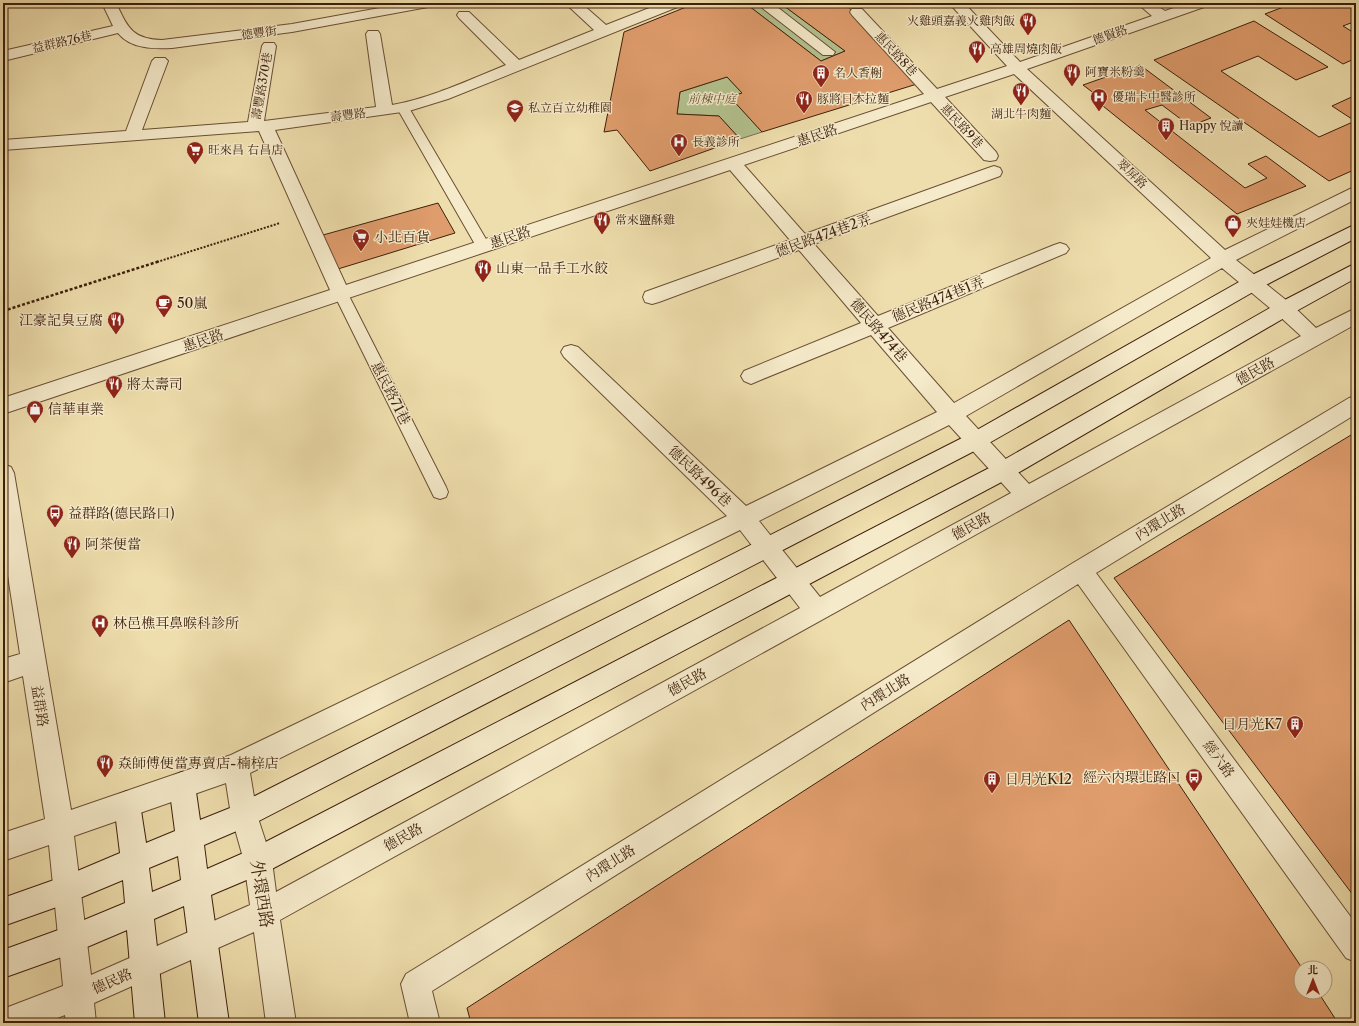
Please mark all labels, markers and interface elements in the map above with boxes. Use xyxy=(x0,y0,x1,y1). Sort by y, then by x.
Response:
restaurant icon: 火雞頭嘉義火雞肉飯 xyxy=(1018,11,1038,36)
place label: 火雞頭嘉義火雞肉飯 xyxy=(907,13,1015,28)
street label: 德豐街 xyxy=(240,22,279,42)
street label: 德賢路 xyxy=(1090,22,1129,47)
street label: 益群路76巷 xyxy=(31,27,93,56)
street label: 惠民路8巷 xyxy=(872,28,921,79)
restaurant icon: 高雄周燒肉飯 xyxy=(967,39,987,64)
place label: 高雄周燒肉飯 xyxy=(990,41,1062,56)
street label: 壽豐路370巷 xyxy=(248,51,275,121)
restaurant icon: 阿寶米粉羹 xyxy=(1062,62,1082,87)
building icon: 名人香榭 xyxy=(811,63,831,88)
place label: 阿寶米粉羹 xyxy=(1085,64,1145,79)
place label: 名人香榭 xyxy=(834,65,882,80)
restaurant icon: 湖北牛肉麵 xyxy=(1011,81,1031,106)
hospital icon: 優瑞卡中醫診所 xyxy=(1089,87,1109,112)
restaurant icon: 豚將日本拉麵 xyxy=(794,89,814,114)
place label: 優瑞卡中醫診所 xyxy=(1112,89,1196,104)
park label: 前棟中庭 xyxy=(688,91,738,106)
place label: 豚將日本拉麵 xyxy=(817,91,889,106)
school or university icon: 私立百立幼稚園 xyxy=(505,98,525,123)
place label: 私立百立幼稚園 xyxy=(528,100,612,115)
street label: 惠民路9巷 xyxy=(938,100,987,151)
street label: 壽豐路 xyxy=(329,105,367,124)
place label: 湖北牛肉麵 xyxy=(991,106,1051,121)
building icon: Happy 悅讀 xyxy=(1156,116,1176,141)
place label: Happy 悅讀 xyxy=(1179,118,1244,133)
street label: 惠民路 xyxy=(794,120,840,150)
hospital icon: 長義診所 xyxy=(669,132,689,157)
place label: 長義診所 xyxy=(692,134,740,149)
supermarket icon: 旺來昌 右昌店 xyxy=(185,140,205,165)
place label: 旺來昌 右昌店 xyxy=(208,142,283,157)
street label: 翠屏路 xyxy=(1114,156,1151,191)
street label: 德民路474巷2弄 xyxy=(773,209,873,261)
restaurant icon: 常來鹽酥雞 xyxy=(592,210,612,235)
place label: 常來鹽酥雞 xyxy=(615,212,675,227)
shop icon: 夾娃娃機店 xyxy=(1223,213,1243,238)
place label: 夾娃娃機店 xyxy=(1246,215,1306,230)
street label: 惠民路 xyxy=(487,222,533,252)
supermarket icon: 小北百貨 xyxy=(351,227,371,252)
place label: 小北百貨 xyxy=(374,228,430,246)
restaurant icon: 山東一品手工水餃 xyxy=(473,258,493,283)
place label: 山東一品手工水餃 xyxy=(496,259,608,277)
street label: 德民路474巷1弄 xyxy=(889,272,987,326)
cafe icon: 50嵐 xyxy=(154,293,174,318)
place label: 50嵐 xyxy=(177,294,207,312)
street label: 德民路474巷 xyxy=(846,294,912,366)
restaurant icon: 江豪記臭豆腐 xyxy=(106,310,126,335)
place label: 江豪記臭豆腐 xyxy=(19,311,103,329)
street label: 惠民路 xyxy=(180,325,226,355)
street label: 德民路 xyxy=(1232,353,1278,389)
street label: 惠民路71巷 xyxy=(367,358,415,428)
restaurant icon: 將太壽司 xyxy=(104,374,124,399)
place label: 將太壽司 xyxy=(127,375,183,393)
shop icon: 信華車業 xyxy=(25,399,45,424)
place label: 信華車業 xyxy=(48,400,104,418)
street label: 德民路496巷 xyxy=(665,442,735,510)
street label: 內環北路 xyxy=(1131,500,1189,544)
bus stop icon: 益群路(德民路口) xyxy=(45,503,65,528)
place label: 益群路(德民路口) xyxy=(68,504,175,522)
street label: 德民路 xyxy=(948,508,994,544)
restaurant icon: 阿茶便當 xyxy=(62,534,82,559)
place label: 阿茶便當 xyxy=(85,535,141,553)
hospital icon: 林邑樵耳鼻喉科診所 xyxy=(90,613,110,638)
place label: 林邑樵耳鼻喉科診所 xyxy=(113,614,239,632)
street label: 德民路 xyxy=(664,664,710,700)
street label: 內環北路 xyxy=(856,670,914,714)
street label: 益群路 xyxy=(28,684,52,728)
building icon: 日月光K7 xyxy=(1285,714,1305,739)
place label: 日月光K7 xyxy=(1222,715,1282,733)
street label: 經六路 xyxy=(1199,737,1239,781)
restaurant icon: 𡘙師傅便當專賣店-楠梓店 xyxy=(95,753,115,778)
place label: 𡘙師傅便當專賣店-楠梓店 xyxy=(118,754,278,772)
bus stop icon: 經六內環北路口 xyxy=(1184,767,1204,792)
place label: 經六內環北路口 xyxy=(1083,768,1181,786)
building icon: 日月光K12 xyxy=(982,769,1002,794)
place label: 日月光K12 xyxy=(1005,770,1072,788)
street label: 德民路 xyxy=(380,819,426,855)
street label: 內環北路 xyxy=(581,841,639,885)
street label: 外環西路 xyxy=(247,859,277,929)
north arrow xyxy=(1293,960,1333,1000)
text: 北 xyxy=(1308,963,1319,977)
street label: 德民路 xyxy=(89,964,135,998)

